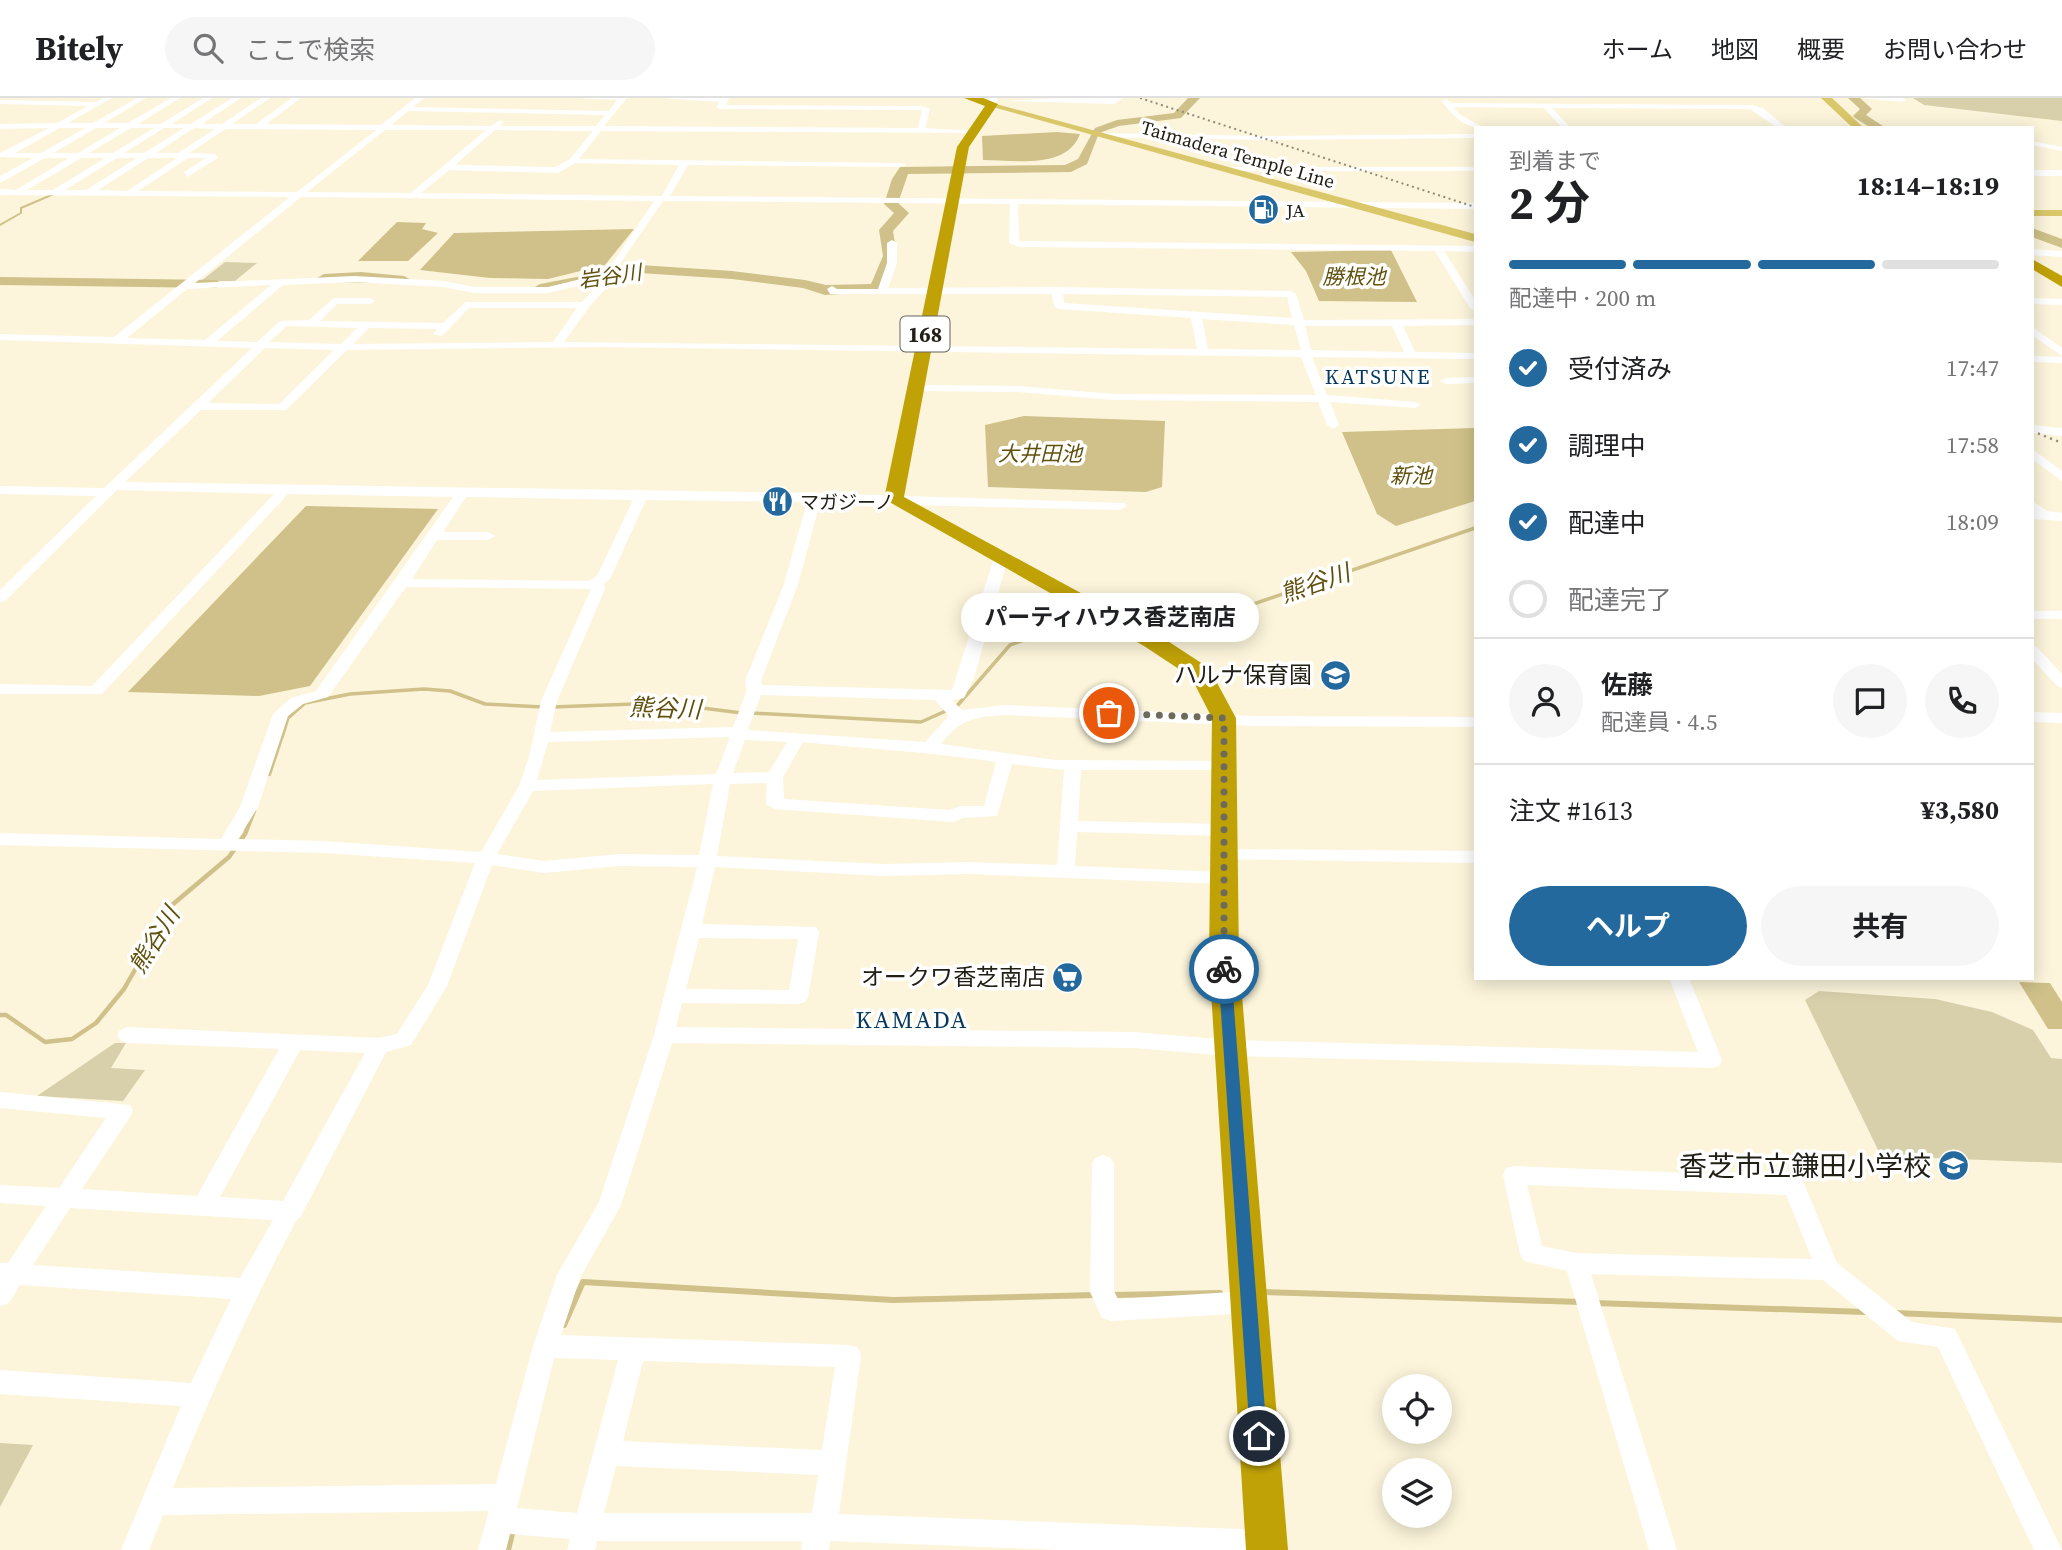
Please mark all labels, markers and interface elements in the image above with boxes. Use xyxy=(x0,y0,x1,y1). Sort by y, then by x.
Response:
search box xyxy=(165,17,655,80)
text: Bitely xyxy=(35,26,123,71)
icon: search xyxy=(189,29,227,67)
text: ここで検索 xyxy=(245,32,375,68)
text: ホーム xyxy=(1602,33,1673,66)
text: 地図 xyxy=(1711,33,1759,66)
text: 概要 xyxy=(1797,33,1845,66)
text: お問い合わせ xyxy=(1883,33,2027,66)
street label: Taimadera Temple Line xyxy=(1138,114,1338,194)
text: 到着まで xyxy=(1509,145,1601,177)
text: 18:14–18:19 xyxy=(1857,168,1999,204)
text: 2 分 xyxy=(1509,171,1590,234)
fuel station icon: JA xyxy=(1246,193,1280,227)
place label: JA xyxy=(1285,197,1305,223)
water label: 岩谷川 xyxy=(577,257,645,295)
water label: 勝根池 xyxy=(1323,262,1387,291)
text: 配達中 · 200 m xyxy=(1509,282,1656,314)
road number: 168 xyxy=(900,316,950,352)
icon: check xyxy=(1509,349,1547,387)
text: 受付済み xyxy=(1568,351,1672,387)
text: 17:47 xyxy=(1946,352,1999,384)
district label: KATSUNE xyxy=(1325,362,1431,391)
icon: check xyxy=(1509,426,1547,464)
text: 調理中 xyxy=(1568,428,1646,464)
text: 17:58 xyxy=(1946,429,1999,461)
water label: 大井田池 xyxy=(998,439,1084,468)
water label: 新池 xyxy=(1390,461,1434,490)
restaurant icon: マガジーノ xyxy=(760,485,794,519)
place label: マガジーノ xyxy=(800,489,894,515)
icon: check xyxy=(1509,503,1547,541)
text: 配達中 xyxy=(1568,505,1646,541)
text: 18:09 xyxy=(1946,506,1999,538)
water label: 熊谷川 xyxy=(1276,555,1357,610)
text: 配達完了 xyxy=(1568,582,1672,618)
callout: パーティハウス香芝南店 xyxy=(960,594,1258,643)
text: パーティハウス香芝南店 xyxy=(984,601,1236,633)
school or university icon: ハルナ保育園 xyxy=(1318,658,1352,692)
place label: ハルナ保育園 xyxy=(1174,659,1312,691)
button: person xyxy=(1509,664,1583,738)
button: chat xyxy=(1833,664,1907,738)
button: phone xyxy=(1925,664,1999,738)
text: 佐藤 xyxy=(1601,667,1653,703)
pin xyxy=(1079,683,1139,743)
water label: 熊谷川 xyxy=(628,690,705,726)
icon: bag xyxy=(1090,694,1128,732)
text: 配達員 · 4.5 xyxy=(1601,706,1718,738)
text: ¥3,580 xyxy=(1921,792,1999,828)
text: 注文 #1613 xyxy=(1509,793,1633,829)
button: ヘルプ xyxy=(1509,886,1747,966)
button: 共有 xyxy=(1761,886,1999,966)
water label: 熊谷川 xyxy=(121,898,189,979)
courier xyxy=(1189,934,1259,1004)
icon: bike xyxy=(1205,950,1243,988)
supermarket icon: オークワ香芝南店 xyxy=(1051,960,1085,994)
place label: オークワ香芝南店 xyxy=(861,961,1045,993)
district label: KAMADA xyxy=(856,1003,968,1036)
place label: 香芝市立鎌田小学校 xyxy=(1679,1147,1931,1185)
school or university icon: 香芝市立鎌田小学校 xyxy=(1937,1149,1971,1183)
map controls xyxy=(1382,1374,1452,1528)
button: locate xyxy=(1382,1374,1452,1444)
pin xyxy=(1229,1406,1289,1466)
icon: home xyxy=(1240,1417,1278,1455)
button: layers xyxy=(1382,1458,1452,1528)

